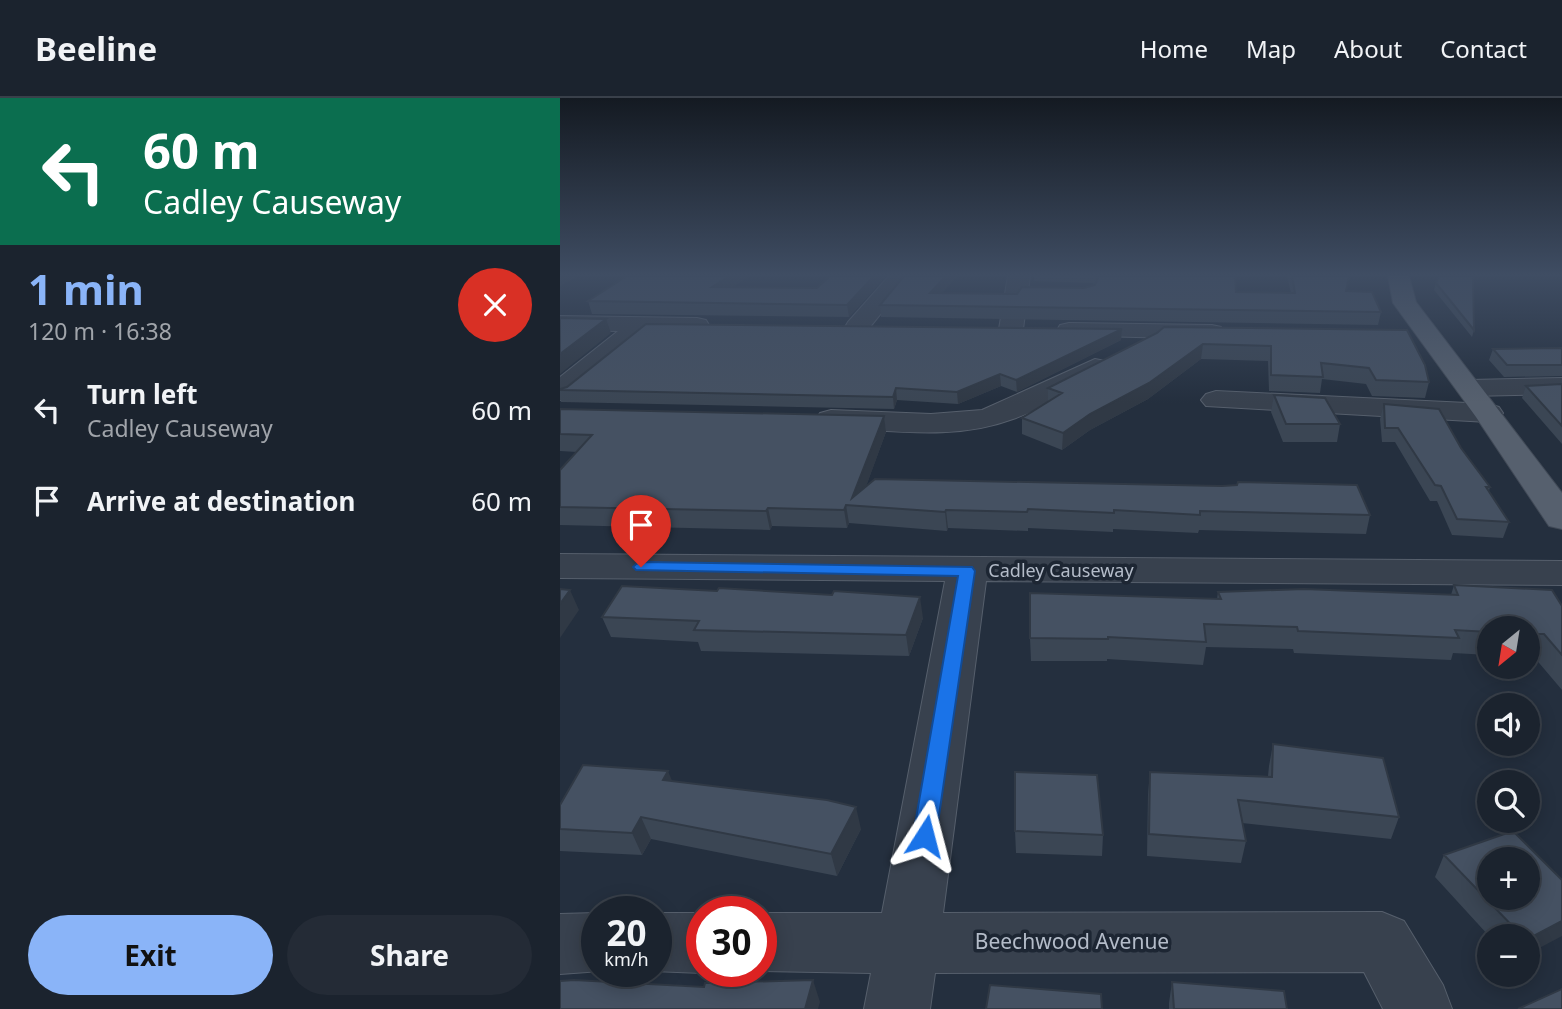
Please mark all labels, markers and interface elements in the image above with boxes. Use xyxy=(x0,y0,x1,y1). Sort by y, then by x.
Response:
text: Beeline xyxy=(35,26,157,71)
text: Home xyxy=(1140,32,1208,65)
text: Map xyxy=(1246,32,1296,65)
text: About xyxy=(1334,32,1402,65)
text: Contact xyxy=(1440,32,1527,65)
text: 60 m xyxy=(143,117,260,183)
icon: left xyxy=(28,126,119,217)
text: Cadley Causeway xyxy=(143,180,401,223)
text: 1 min xyxy=(28,260,144,317)
button: close xyxy=(458,268,532,342)
text: 120 m · 16:38 xyxy=(28,315,172,347)
text: Turn left xyxy=(87,376,198,412)
icon: left xyxy=(28,391,66,429)
text: 60 m xyxy=(471,392,532,428)
text: Cadley Causeway xyxy=(87,412,273,444)
icon: arrive xyxy=(28,482,66,520)
text: Arrive at destination xyxy=(87,483,356,519)
text: 60 m xyxy=(471,483,532,519)
pin xyxy=(611,495,671,567)
icon: arrive xyxy=(622,506,660,544)
street label: Cadley Causeway xyxy=(988,558,1134,582)
north arrow xyxy=(1477,616,1540,679)
map controls xyxy=(1477,616,1540,987)
button: sound xyxy=(1477,693,1540,756)
button: search xyxy=(1477,770,1540,833)
position arrow xyxy=(888,799,962,873)
button: + xyxy=(1477,847,1540,910)
speed limit sign: 30 xyxy=(686,896,777,987)
text: 20 xyxy=(606,909,647,956)
button: Exit xyxy=(28,915,273,995)
button: Share xyxy=(287,915,532,995)
button: − xyxy=(1477,924,1540,987)
street label: Beechwood Avenue xyxy=(975,927,1169,955)
text: km/h xyxy=(604,947,649,971)

